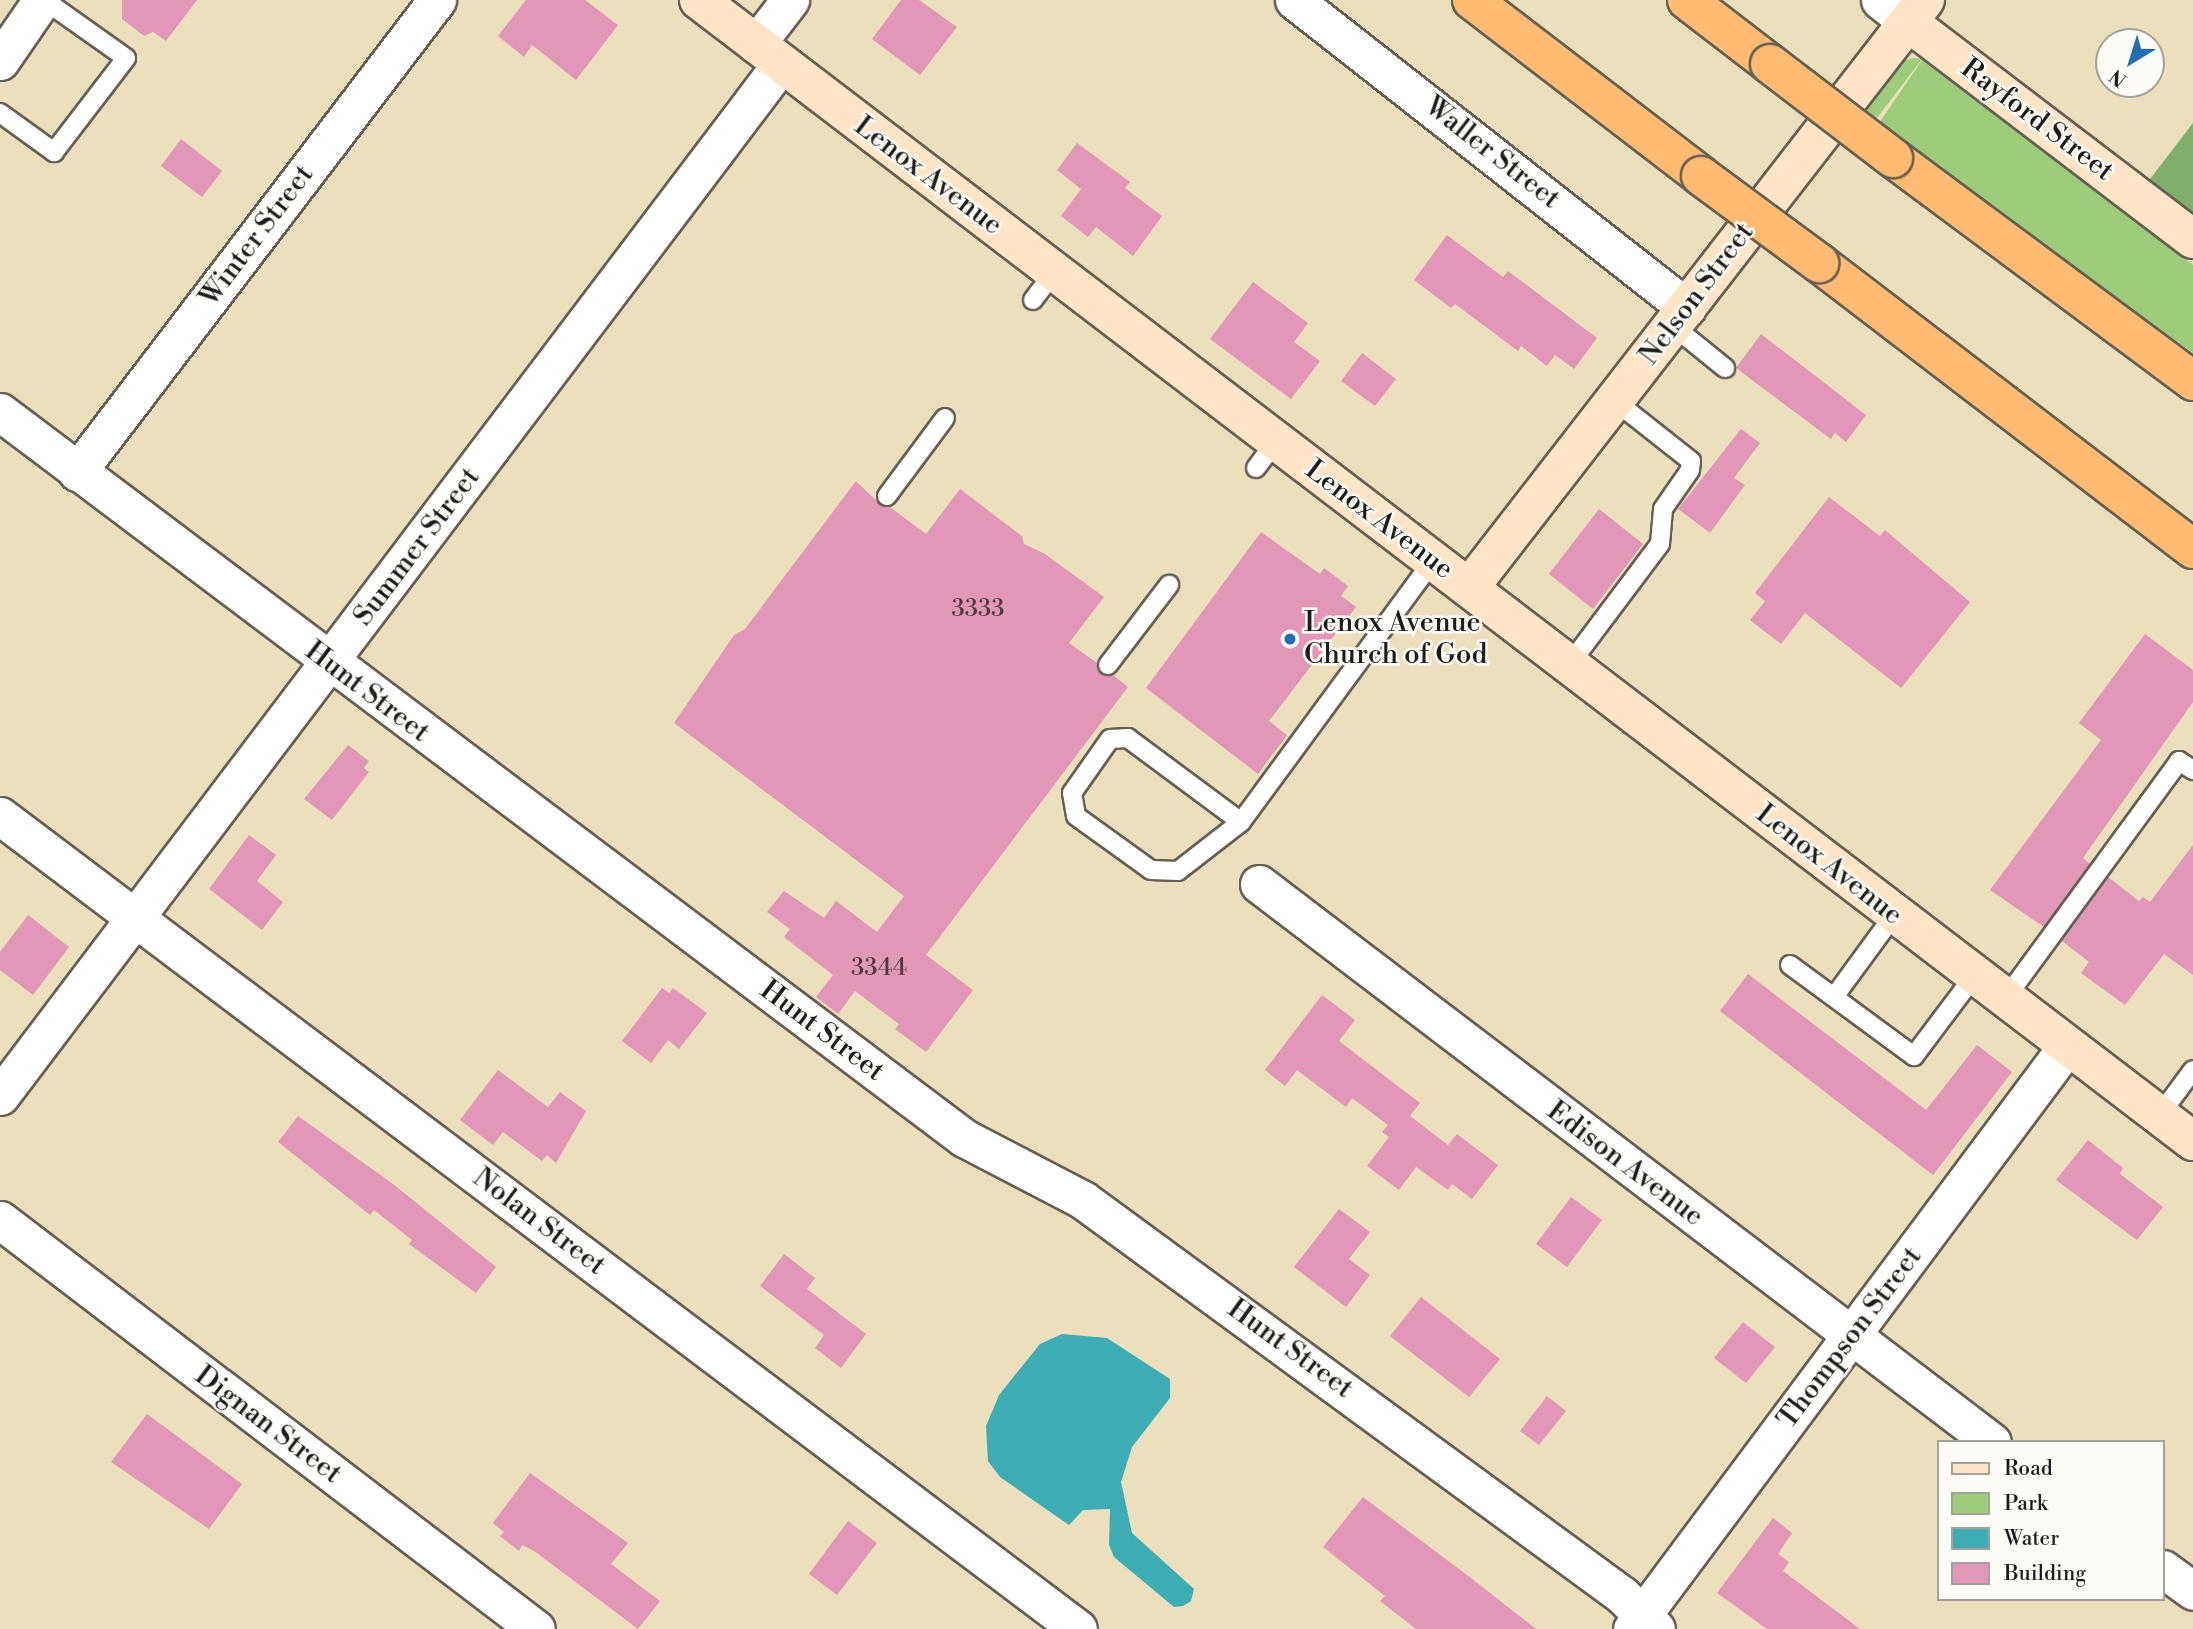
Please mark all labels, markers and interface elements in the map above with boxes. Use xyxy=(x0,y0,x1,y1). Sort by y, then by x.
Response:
north arrow xyxy=(2095,28,2165,98)
street label: Rayford Street xyxy=(1954,52,2120,188)
text: N xyxy=(2105,64,2132,92)
street label: Waller Street xyxy=(1418,90,1566,216)
street label: Lenox Avenue xyxy=(847,109,1009,243)
street label: Winter Street xyxy=(193,159,321,313)
street label: Nelson Street xyxy=(1633,216,1761,372)
street label: Lenox Avenue xyxy=(1298,453,1460,587)
street label: Summer Street xyxy=(347,461,487,633)
house number: 3333 xyxy=(952,596,1004,624)
place label: Lenox Avenue Church of God xyxy=(1304,606,1487,672)
marker: Lenox Avenue Church of God xyxy=(1282,631,1298,647)
street label: Hunt Street xyxy=(298,634,436,750)
street label: Lenox Avenue xyxy=(1749,797,1909,933)
house number: 3344 xyxy=(851,955,907,983)
street label: Hunt Street xyxy=(753,973,891,1089)
street label: Edison Avenue xyxy=(1540,1094,1710,1234)
street label: Nolan Street xyxy=(466,1161,612,1283)
street label: Thompson Street xyxy=(1771,1241,1929,1435)
street label: Hunt Street xyxy=(1221,1292,1359,1406)
street label: Dignan Street xyxy=(188,1359,348,1491)
legend xyxy=(1938,1440,2165,1601)
text: Road xyxy=(2004,1456,2053,1482)
text: Park xyxy=(2004,1491,2048,1517)
text: Water xyxy=(2004,1526,2059,1552)
text: Building xyxy=(2004,1561,2086,1587)

